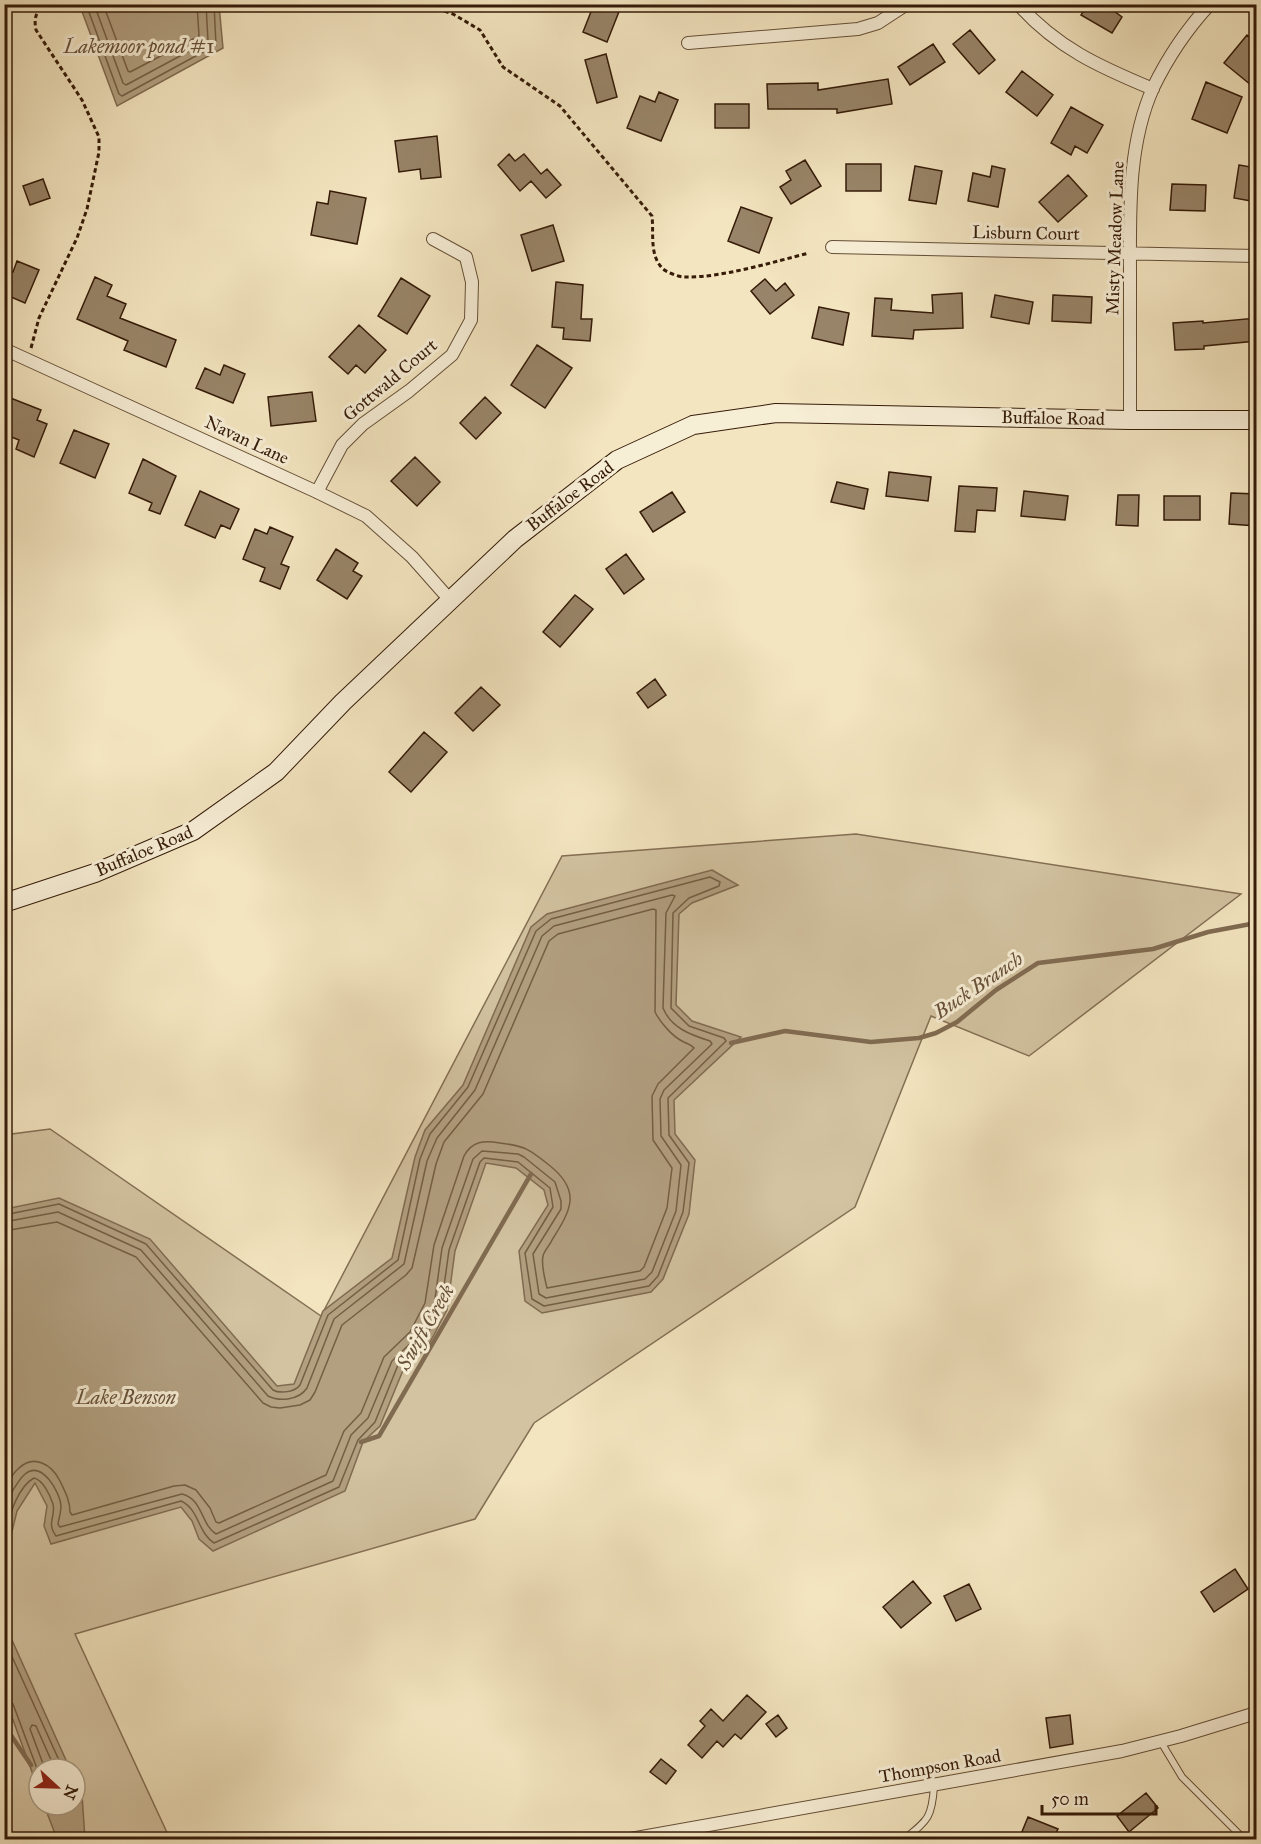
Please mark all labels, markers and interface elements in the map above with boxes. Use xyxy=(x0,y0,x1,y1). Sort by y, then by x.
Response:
water label: Lakemoor pond #1 xyxy=(63,34,214,59)
street label: Misty Meadow Lane xyxy=(1101,161,1129,315)
street label: Lisburn Court xyxy=(972,221,1081,245)
street label: Gottwald Court xyxy=(338,334,442,426)
street label: Buffaloe Road xyxy=(1001,406,1105,430)
street label: Navan Lane xyxy=(201,411,293,469)
street label: Buffaloe Road xyxy=(522,456,618,536)
street label: Buffaloe Road xyxy=(92,821,196,881)
water label: Buck Branch xyxy=(928,946,1027,1024)
water label: Swift Creek xyxy=(390,1280,459,1375)
water label: Lake Benson xyxy=(75,1385,177,1409)
street label: Thompson Road xyxy=(877,1744,1003,1788)
north arrow xyxy=(27,1757,87,1817)
scale bar xyxy=(1042,1778,1156,1816)
text: N xyxy=(59,1783,82,1803)
text: 50 m xyxy=(1051,1788,1089,1810)

